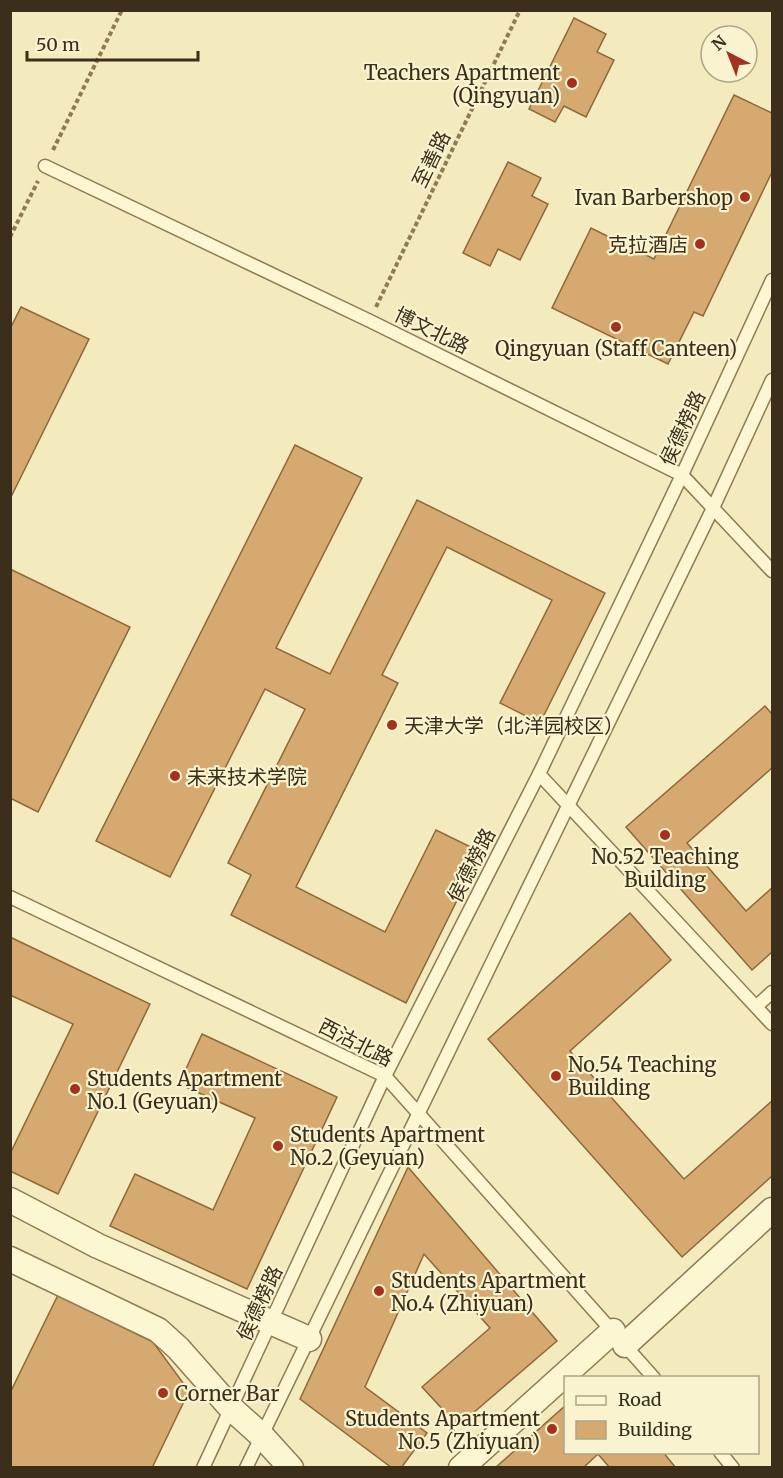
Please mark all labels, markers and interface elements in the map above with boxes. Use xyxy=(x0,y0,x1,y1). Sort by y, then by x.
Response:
scale bar xyxy=(27,24,198,62)
north arrow xyxy=(699,24,759,84)
text: N xyxy=(708,31,731,55)
text: 50 m xyxy=(36,33,80,56)
place label: Teachers Apartment (Qingyuan) xyxy=(364,60,560,108)
marker: Teachers Apartment (Qingyuan) xyxy=(565,76,579,90)
street label: 至善路 xyxy=(407,127,455,191)
place label: Ivan Barbershop xyxy=(575,185,733,210)
marker: Ivan Barbershop xyxy=(738,190,752,204)
place label: 克拉酒店 xyxy=(608,232,688,257)
marker: 克拉酒店 xyxy=(693,237,707,251)
street label: 博文北路 xyxy=(391,301,473,359)
marker: Qingyuan (Staff Canteen) xyxy=(609,320,623,334)
place label: Qingyuan (Staff Canteen) xyxy=(495,336,737,361)
street label: 侯德榜路 xyxy=(654,386,710,470)
place label: 天津大学（北洋园校区） xyxy=(404,713,624,738)
marker: 天津大学（北洋园校区） xyxy=(385,718,399,732)
place label: 未来技术学院 xyxy=(187,764,307,789)
marker: 未来技术学院 xyxy=(168,769,182,783)
street label: 侯德榜路 xyxy=(442,824,500,906)
marker: No.52 Teaching Building xyxy=(658,828,672,842)
place label: No.52 Teaching Building xyxy=(591,844,739,892)
street label: 西沽北路 xyxy=(315,1013,397,1071)
place label: No.54 Teaching Building xyxy=(568,1052,716,1100)
place label: Students Apartment No.1 (Geyuan) xyxy=(87,1066,282,1114)
marker: No.54 Teaching Building xyxy=(549,1069,563,1083)
marker: Students Apartment No.1 (Geyuan) xyxy=(68,1082,82,1096)
place label: Students Apartment No.2 (Geyuan) xyxy=(290,1122,485,1170)
marker: Students Apartment No.2 (Geyuan) xyxy=(271,1139,285,1153)
street label: 侯德榜路 xyxy=(231,1261,287,1345)
place label: Students Apartment No.4 (Zhiyuan) xyxy=(391,1268,586,1316)
marker: Students Apartment No.4 (Zhiyuan) xyxy=(372,1284,386,1298)
legend xyxy=(564,1376,759,1454)
place label: Corner Bar xyxy=(175,1381,279,1406)
marker: Corner Bar xyxy=(156,1386,170,1400)
text: Road xyxy=(618,1388,662,1411)
place label: Students Apartment No.5 (Zhiyuan) xyxy=(345,1406,540,1454)
text: Building xyxy=(618,1418,692,1441)
marker: Students Apartment No.5 (Zhiyuan) xyxy=(545,1422,559,1436)

